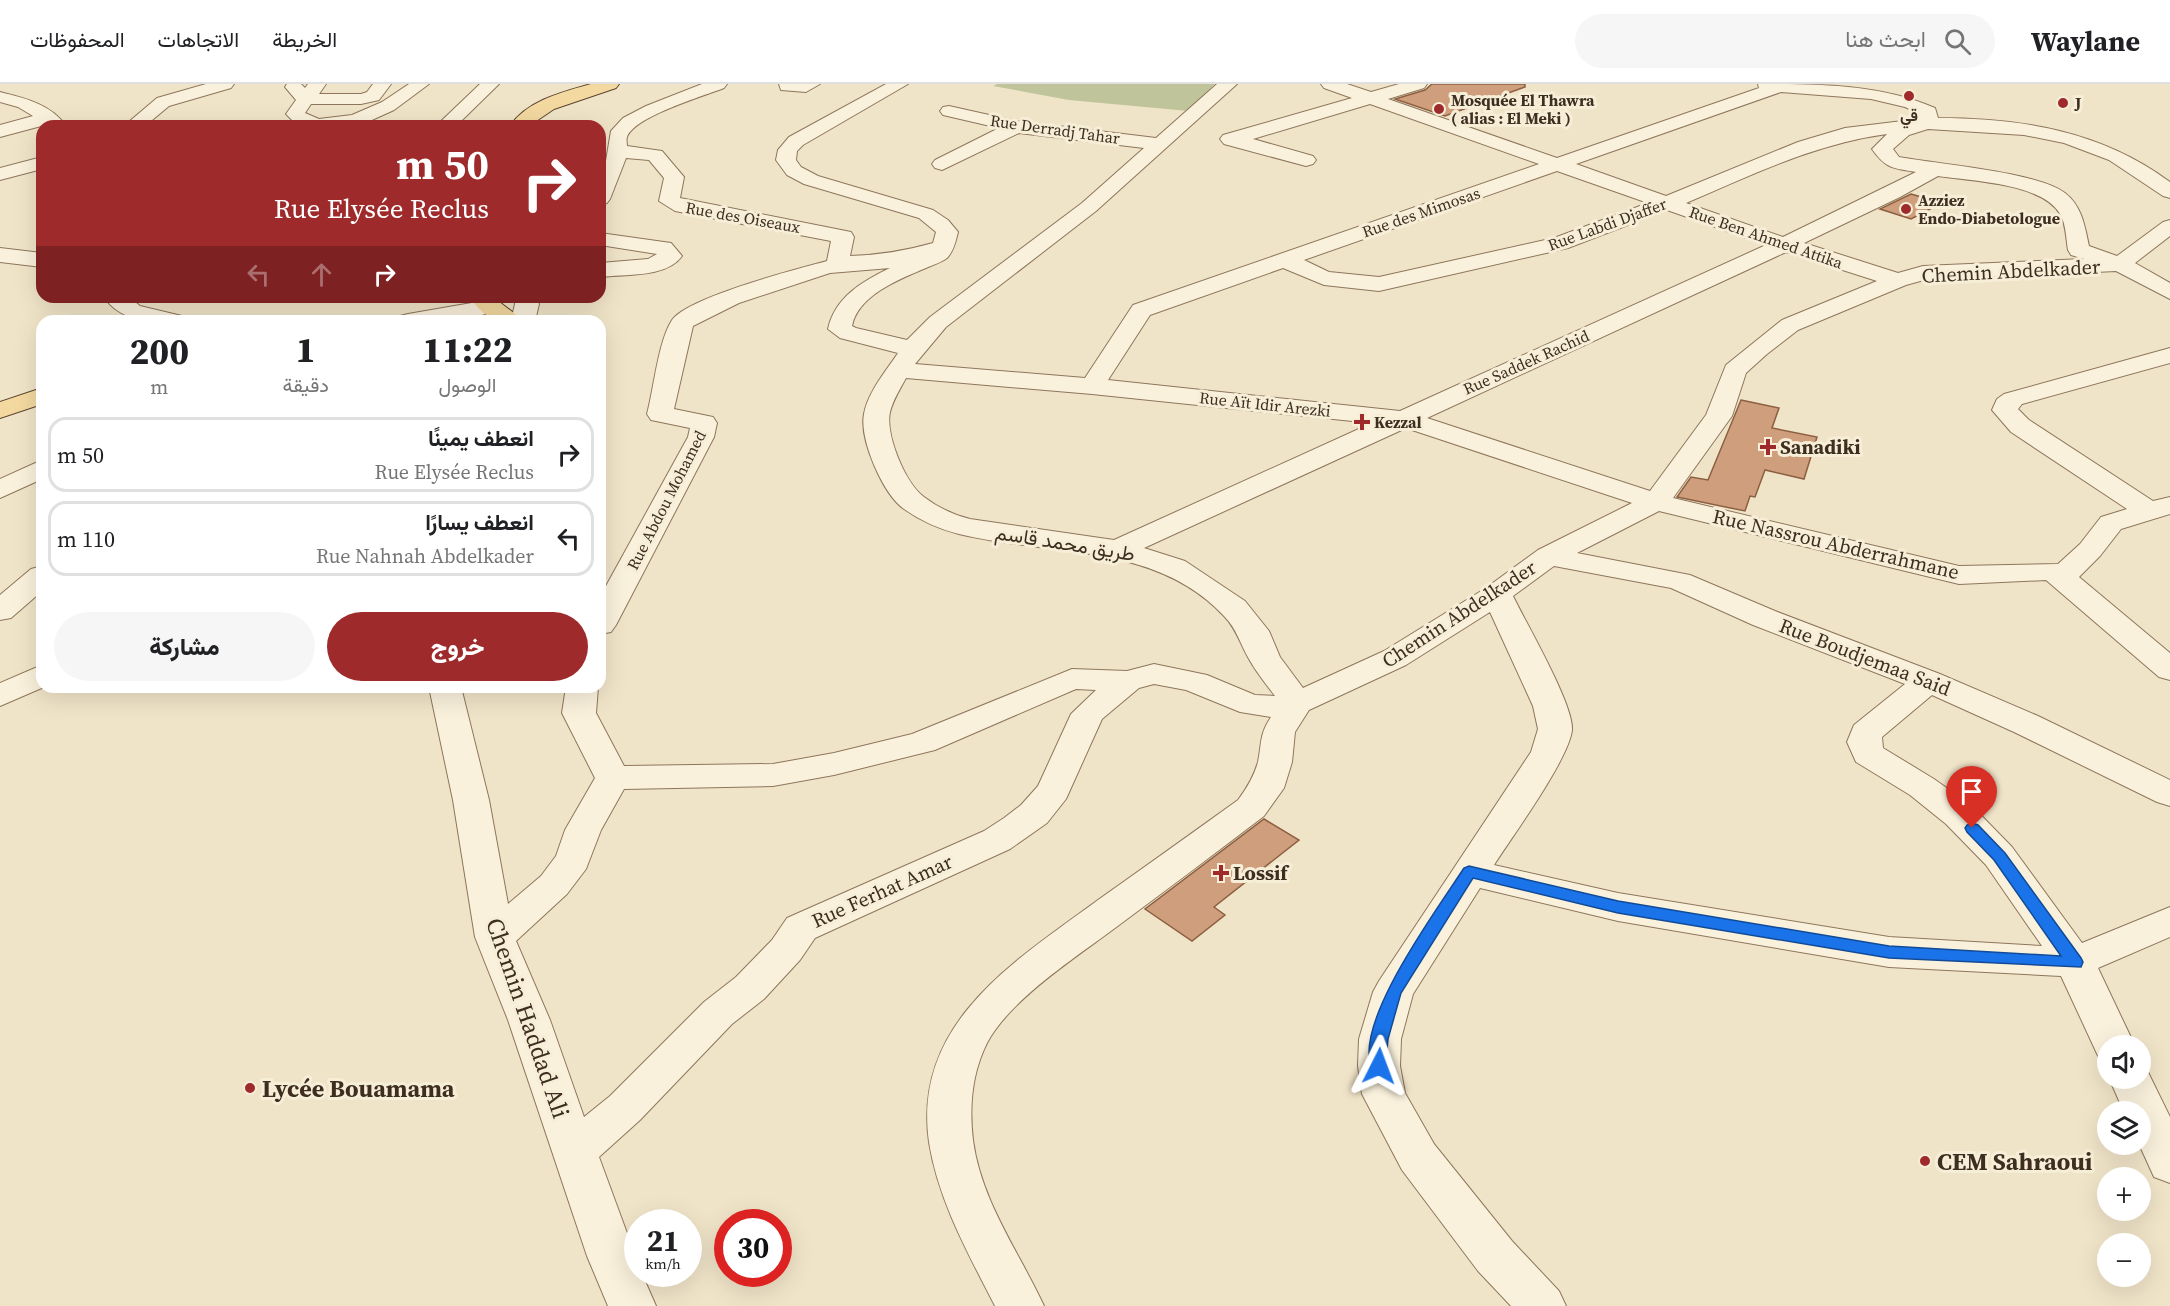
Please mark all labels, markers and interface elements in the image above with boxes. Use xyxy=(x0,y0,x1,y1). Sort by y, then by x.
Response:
search box xyxy=(1575,14,1995,68)
text: Waylane xyxy=(2031,22,2140,60)
text: ابحث هنا xyxy=(1845,24,1926,54)
text: المحفوظات xyxy=(30,25,125,54)
text: الاتجاهات xyxy=(158,25,239,54)
text: الخريطة xyxy=(272,25,337,54)
icon: search xyxy=(1941,25,1974,58)
place label: Mosquée El Thawra ( alias : El Meki ) xyxy=(1451,89,1595,129)
marker: قي xyxy=(1902,89,1916,103)
place label: J xyxy=(2074,92,2081,114)
marker: J xyxy=(2056,96,2070,110)
marker: Mosquée El Thawra ( alias : El Meki ) xyxy=(1432,102,1446,116)
place label: قي xyxy=(1900,104,1918,129)
street label: Rue Derradj Tahar xyxy=(989,109,1122,149)
text: 50 m xyxy=(396,135,489,193)
icon: right xyxy=(510,144,588,222)
street label: Rue des Mimosas xyxy=(1359,181,1483,243)
place label: Azziez Endo-Diabetologue xyxy=(1918,189,2060,229)
text: Rue Elysée Reclus xyxy=(274,190,489,227)
street label: Rue Labdi Djaffer xyxy=(1545,192,1670,256)
street label: Rue des Oiseaux xyxy=(684,196,803,238)
street label: Rue Ben Ahmed Attika xyxy=(1686,200,1847,274)
marker: Azziez Endo-Diabetologue xyxy=(1899,202,1913,216)
street label: Chemin Abdelkader xyxy=(1921,252,2102,290)
icon: left xyxy=(242,258,275,291)
icon: ahead xyxy=(305,258,338,291)
icon: right xyxy=(368,258,401,291)
street label: Rue Saddek Rachid xyxy=(1459,324,1593,400)
text: 1 xyxy=(296,325,316,374)
text: 11:22 xyxy=(422,325,513,374)
text: 200 xyxy=(130,327,189,376)
text: دقيقة xyxy=(283,371,329,399)
text: الوصول xyxy=(439,371,496,399)
text: m xyxy=(150,373,168,401)
street label: Rue Aït Idir Arezki xyxy=(1198,386,1332,422)
place label: Kezzal xyxy=(1374,411,1422,433)
marker: Kezzal xyxy=(1355,415,1369,429)
text: انعطف يمينًا xyxy=(428,423,534,453)
street label: Rue Abdou Mohamed xyxy=(621,426,711,574)
place label: Sanadiki xyxy=(1780,433,1861,461)
icon: right xyxy=(552,438,585,471)
text: 50 m xyxy=(57,440,104,470)
marker: Sanadiki xyxy=(1761,440,1775,454)
text: Rue Elysée Reclus xyxy=(375,458,534,486)
street label: Rue Nassrou Abderrahmane xyxy=(1710,502,1962,586)
text: انعطف يسارًا xyxy=(425,507,534,537)
street label: طريق محمد قاسم xyxy=(993,518,1137,568)
icon: left xyxy=(552,522,585,555)
text: 110 m xyxy=(57,524,115,554)
text: Rue Nahnah Abdelkader xyxy=(316,542,534,570)
street label: Chemin Abdelkader xyxy=(1376,553,1542,674)
street label: Rue Boudjemaa Said xyxy=(1775,611,1955,703)
button: مشاركة xyxy=(54,612,315,681)
button: خروج xyxy=(327,612,588,681)
pin xyxy=(1946,766,1997,828)
icon: arrive xyxy=(1955,775,1988,808)
street label: Rue Ferhat Amar xyxy=(807,847,957,935)
place label: Lossif xyxy=(1233,859,1290,887)
marker: Lossif xyxy=(1214,866,1228,880)
street label: Chemin Haddad Ali xyxy=(478,913,578,1123)
position arrow xyxy=(1347,1034,1411,1098)
map controls xyxy=(2097,1035,2151,1287)
button: sound xyxy=(2097,1035,2151,1089)
place label: Lycée Bouamama xyxy=(262,1072,455,1105)
marker: Lycée Bouamama xyxy=(243,1081,257,1095)
button: layers xyxy=(2097,1101,2151,1155)
place label: CEM Sahraoui xyxy=(1937,1145,2093,1178)
marker: CEM Sahraoui xyxy=(1918,1154,1932,1168)
button: + xyxy=(2097,1167,2151,1221)
speed limit sign: 30 xyxy=(714,1209,792,1287)
text: 21 xyxy=(647,1220,679,1261)
button: − xyxy=(2097,1233,2151,1287)
text: km/h xyxy=(645,1253,681,1274)

